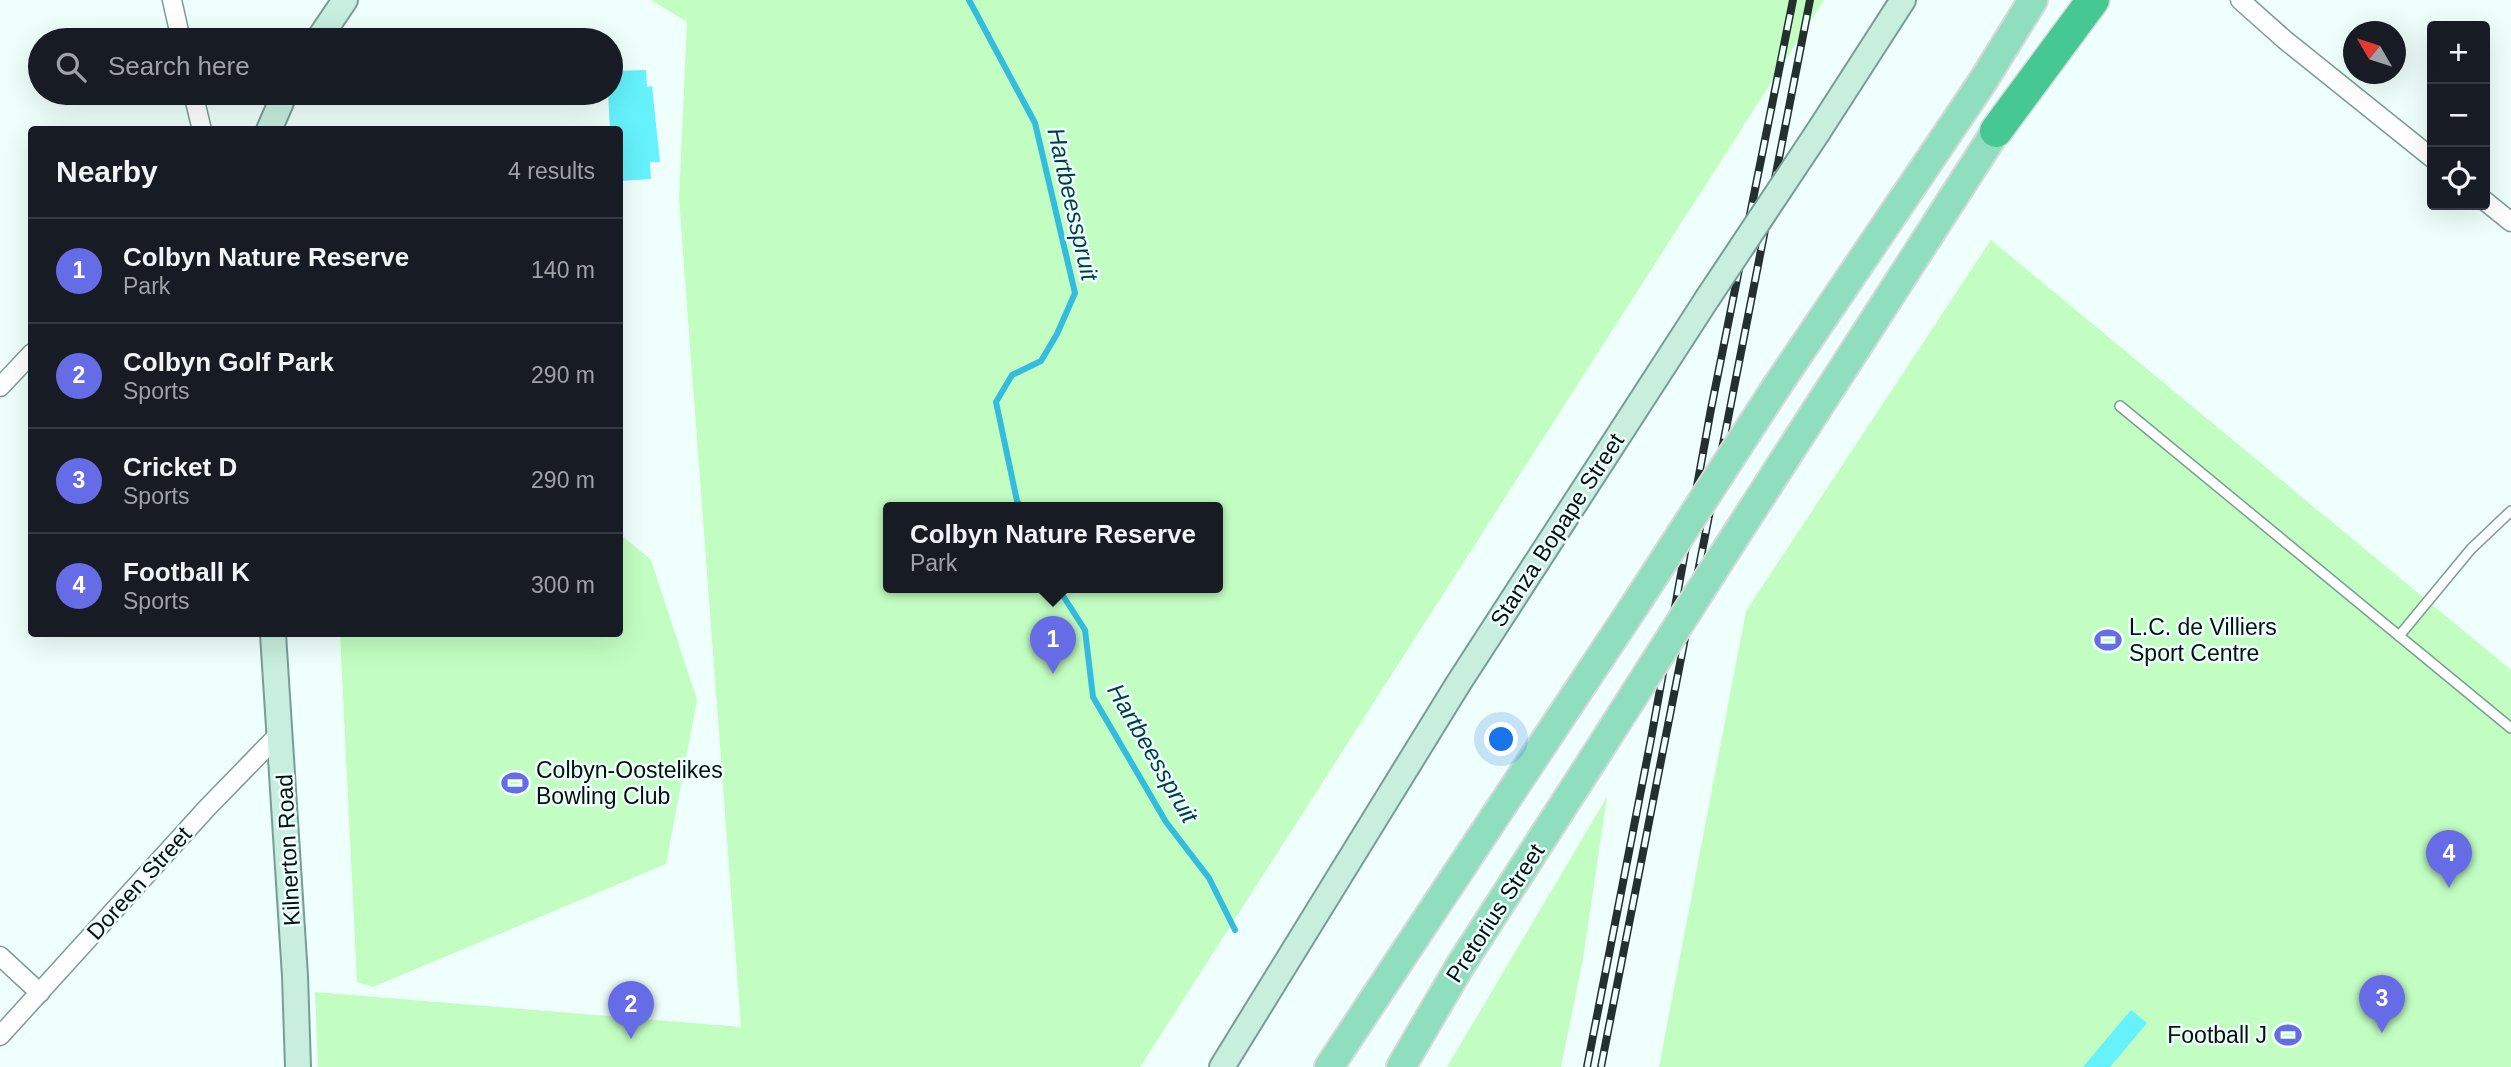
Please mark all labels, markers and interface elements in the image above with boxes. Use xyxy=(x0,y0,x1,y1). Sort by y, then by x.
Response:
north arrow xyxy=(2343,21,2406,84)
map controls xyxy=(2427,21,2490,210)
button: + xyxy=(2427,21,2490,84)
search box xyxy=(28,28,623,105)
icon: search xyxy=(52,48,90,86)
text: Search here xyxy=(108,51,250,81)
button: − xyxy=(2427,84,2490,147)
water label: Hartbeesspruit xyxy=(1042,125,1104,284)
button: locate xyxy=(2427,147,2490,210)
text: Nearby xyxy=(56,155,158,188)
text: 4 results xyxy=(508,158,595,184)
text: Colbyn Nature Reserve xyxy=(123,242,409,272)
text: 1 xyxy=(73,257,85,283)
text: 140 m xyxy=(531,257,595,283)
text: Park xyxy=(123,273,170,299)
text: Colbyn Golf Park xyxy=(123,347,334,377)
text: 2 xyxy=(73,362,85,388)
text: 290 m xyxy=(531,362,595,388)
text: Sports xyxy=(123,378,189,404)
street label: Stanza Bopape Street xyxy=(1485,428,1630,631)
text: Cricket D xyxy=(123,452,237,482)
text: 3 xyxy=(73,467,85,493)
text: 290 m xyxy=(531,467,595,493)
text: Sports xyxy=(123,483,189,509)
popup xyxy=(883,502,1223,593)
text: Colbyn Nature Reserve xyxy=(910,519,1196,549)
text: Park xyxy=(910,550,957,576)
text: Football K xyxy=(123,557,250,587)
text: 4 xyxy=(73,572,85,598)
text: 300 m xyxy=(531,572,595,598)
text: Sports xyxy=(123,588,189,614)
place label: L.C. de Villiers Sport Centre xyxy=(2129,614,2277,666)
pin: 1 xyxy=(1030,616,1076,674)
sports icon: L.C. de Villiers Sport Centre xyxy=(2093,625,2123,655)
water label: Hartbeesspruit xyxy=(1102,679,1204,828)
your location xyxy=(1484,722,1518,756)
place label: Colbyn-Oostelikes Bowling Club xyxy=(536,757,723,809)
sports icon: Colbyn-Oostelikes Bowling Club xyxy=(500,768,530,798)
street label: Kilnerton Road xyxy=(271,773,305,927)
street label: Doreen Street xyxy=(81,821,197,945)
pin: 4 xyxy=(2426,830,2472,888)
street label: Pretorius Street xyxy=(1441,838,1550,987)
pin: 3 xyxy=(2359,975,2405,1033)
pin: 2 xyxy=(608,981,654,1039)
sports icon: Football J xyxy=(2273,1020,2303,1050)
place label: Football J xyxy=(2167,1022,2267,1048)

